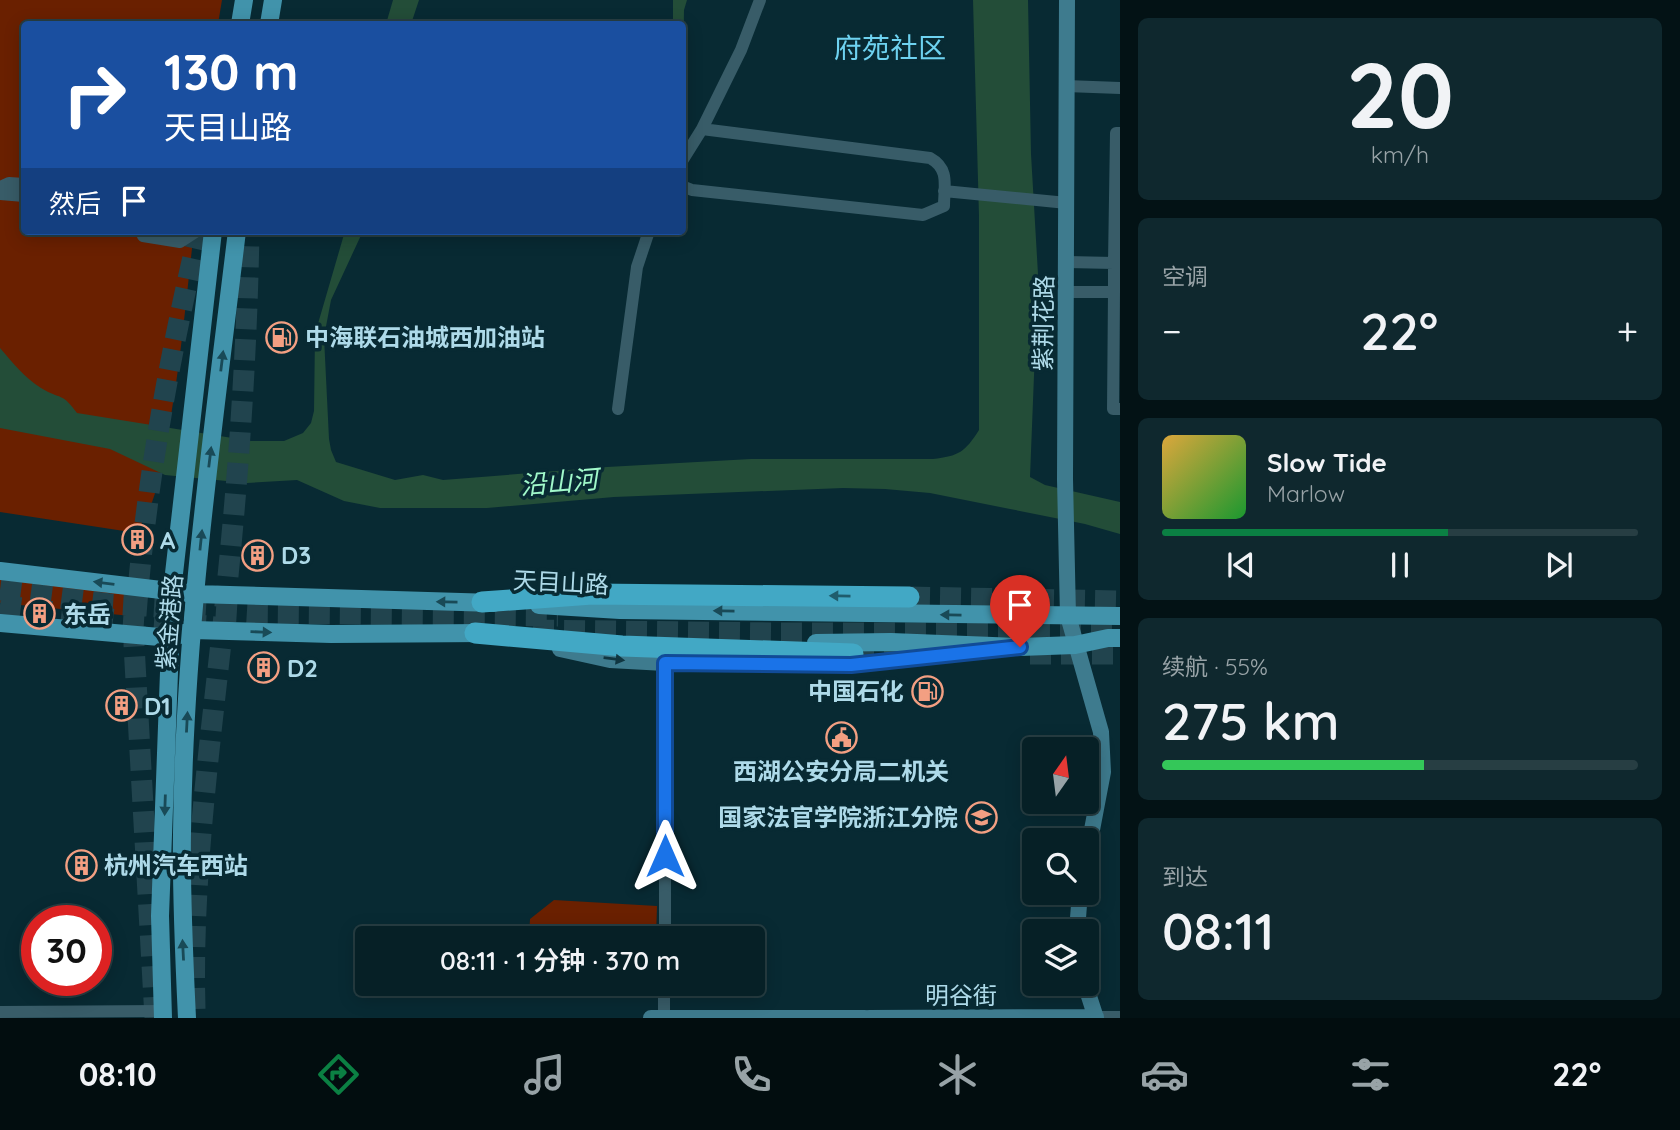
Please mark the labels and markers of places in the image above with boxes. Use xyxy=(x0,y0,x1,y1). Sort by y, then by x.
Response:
fuel station icon: 中海联石油城西加油站 xyxy=(265,320,299,354)
place label: 中海联石油城西加油站 xyxy=(305,322,545,352)
building icon: A xyxy=(120,523,154,557)
place label: A xyxy=(160,525,176,555)
building icon: D3 xyxy=(241,538,275,572)
place label: D3 xyxy=(281,540,311,570)
pin xyxy=(990,575,1050,647)
building icon: 东岳 xyxy=(23,597,57,631)
place label: 东岳 xyxy=(63,599,111,629)
building icon: D2 xyxy=(247,651,281,685)
place label: D2 xyxy=(287,653,318,683)
fuel station icon: 中国石化 xyxy=(910,674,944,708)
place label: 中国石化 xyxy=(808,676,904,706)
building icon: D1 xyxy=(104,689,138,723)
place label: D1 xyxy=(144,691,171,721)
public building icon: 西湖公安分局二机关 xyxy=(824,720,858,754)
place label: 西湖公安分局二机关 xyxy=(733,756,949,786)
school or university icon: 国家法官学院浙江分院 xyxy=(964,800,998,834)
place label: 国家法官学院浙江分院 xyxy=(718,802,958,832)
building icon: 杭州汽车西站 xyxy=(64,848,98,882)
place label: 杭州汽车西站 xyxy=(104,850,248,880)

